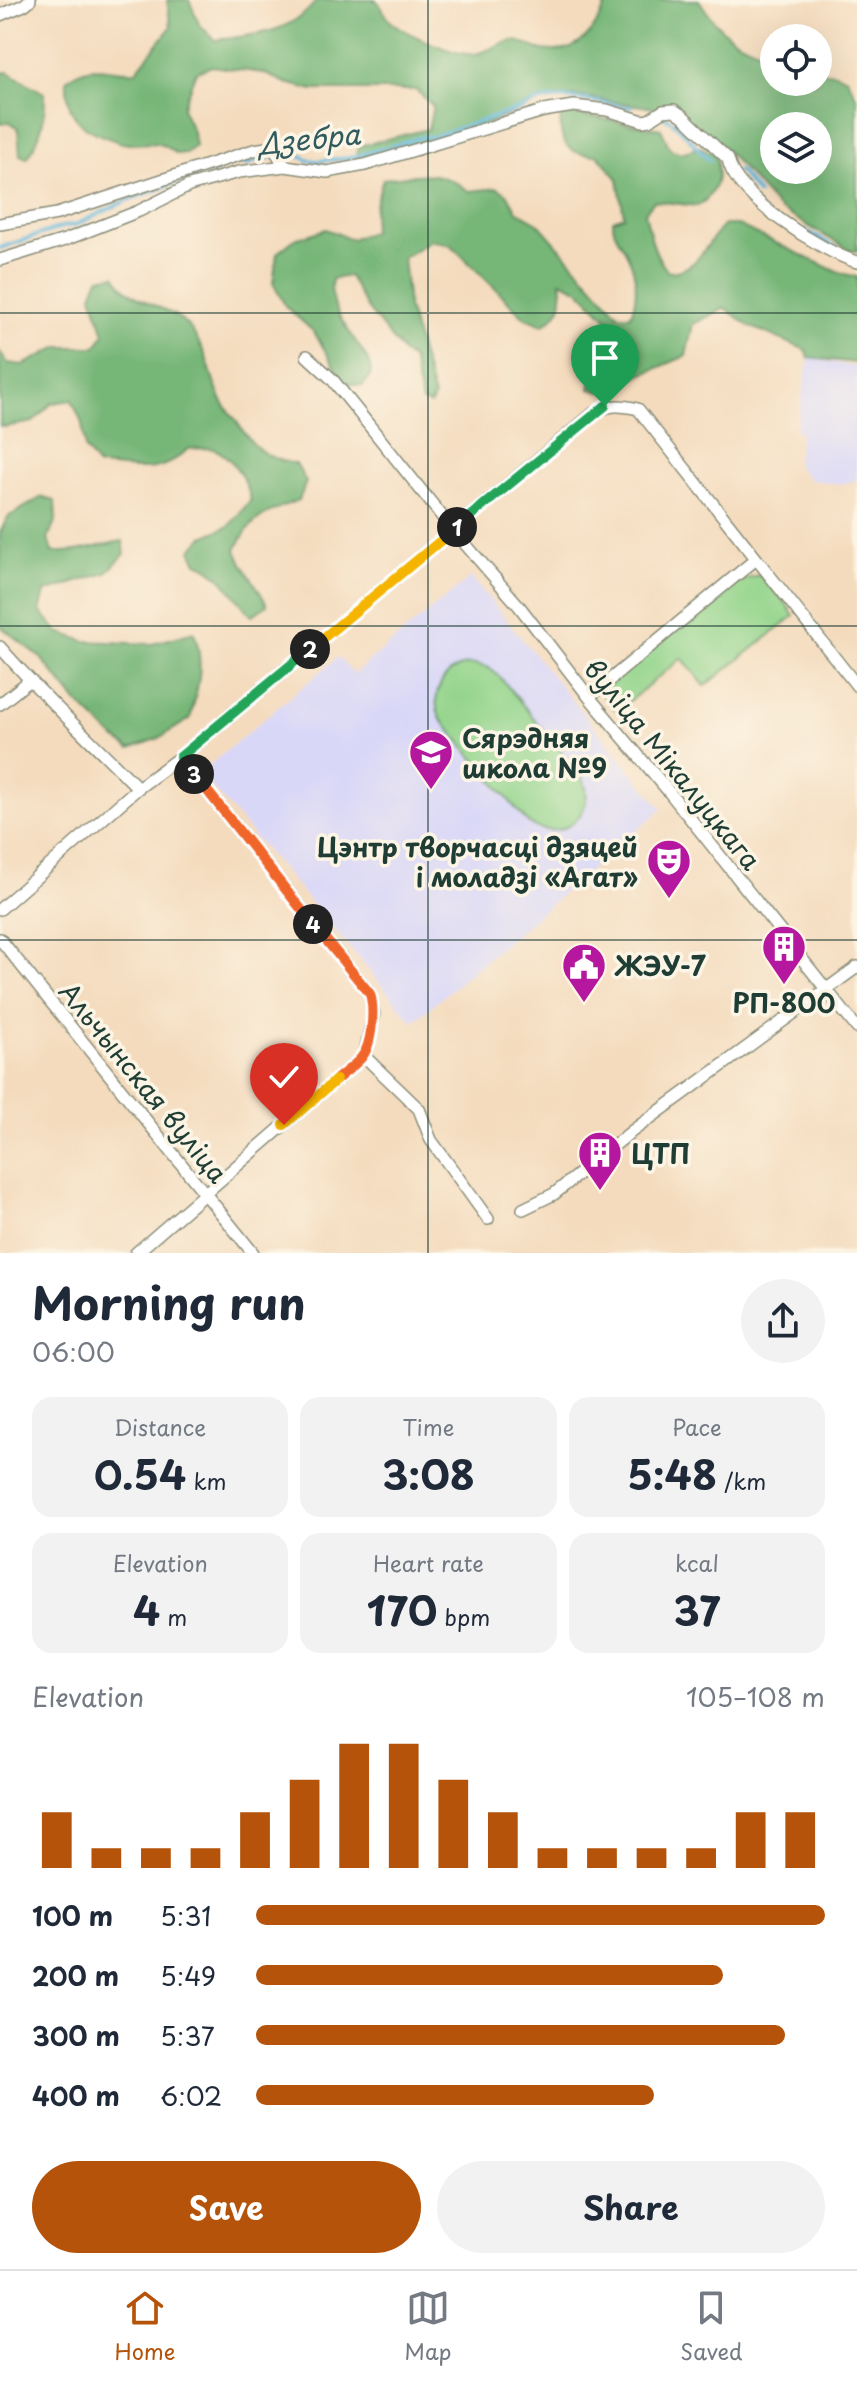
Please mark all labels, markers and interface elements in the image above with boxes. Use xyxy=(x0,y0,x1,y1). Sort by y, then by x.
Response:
map controls xyxy=(760,24,832,184)
button: locate xyxy=(760,24,832,96)
water label: Дзебра xyxy=(253,111,363,165)
button: layers xyxy=(760,112,832,184)
pin xyxy=(571,324,639,406)
icon: arrive xyxy=(583,336,627,380)
pin: 1 xyxy=(437,507,477,547)
text: 1 xyxy=(452,510,462,543)
pin: 2 xyxy=(290,629,330,669)
text: 2 xyxy=(302,632,318,665)
street label: вуліца Мікалуцкага xyxy=(576,650,771,878)
place label: Сярэдняя школа №9 xyxy=(462,718,607,787)
school or university icon: Сярэдняя школа №9 xyxy=(407,728,455,791)
pin: 3 xyxy=(174,754,214,794)
text: 3 xyxy=(187,757,201,790)
place label: Цэнтр творчасці дзяцей і моладзі «Агат» xyxy=(317,827,638,896)
theatre icon: Цэнтр творчасці дзяцей і моладзі «Агат» xyxy=(645,837,693,900)
pin: 4 xyxy=(293,904,333,944)
text: 4 xyxy=(306,907,320,940)
building icon: РП-800 xyxy=(760,923,808,986)
public building icon: ЖЭУ-7 xyxy=(560,941,608,1004)
place label: ЖЭУ-7 xyxy=(614,946,706,985)
street label: Альчынская вуліца xyxy=(50,973,238,1191)
place label: РП-800 xyxy=(733,983,835,1022)
pin xyxy=(250,1043,318,1125)
icon: check xyxy=(262,1055,306,1099)
building icon: ЦТП xyxy=(576,1129,624,1192)
place label: ЦТП xyxy=(631,1134,690,1173)
text: Morning run xyxy=(32,1269,306,1335)
button: share xyxy=(741,1279,825,1363)
text: 06:00 xyxy=(32,1332,115,1371)
text: Distance xyxy=(114,1410,206,1443)
text: Time xyxy=(402,1410,454,1443)
text: Pace xyxy=(672,1410,722,1443)
text: 0.54 xyxy=(94,1443,186,1504)
text: 3:08 xyxy=(382,1443,475,1504)
text: 5:48 xyxy=(627,1443,717,1504)
text: km xyxy=(186,1464,227,1497)
text: /km xyxy=(717,1464,766,1497)
text: Elevation xyxy=(113,1546,208,1579)
text: Heart rate xyxy=(373,1546,484,1579)
text: kcal xyxy=(675,1546,719,1579)
text: 4 xyxy=(133,1579,160,1640)
text: 170 xyxy=(367,1579,437,1640)
text: 37 xyxy=(673,1579,720,1640)
text: m xyxy=(160,1600,187,1633)
text: bpm xyxy=(437,1600,490,1633)
text: Elevation xyxy=(32,1677,144,1716)
text: 105–108 m xyxy=(686,1677,825,1716)
text: 100 m xyxy=(32,1896,113,1935)
text: 5:31 xyxy=(160,1896,211,1935)
text: 200 m xyxy=(32,1956,119,1995)
text: 5:49 xyxy=(160,1956,216,1995)
text: 300 m xyxy=(32,2016,120,2055)
text: 5:37 xyxy=(160,2016,215,2055)
text: 400 m xyxy=(32,2076,120,2115)
text: 6:02 xyxy=(160,2076,222,2115)
button: Save xyxy=(32,2161,421,2253)
button: Share xyxy=(437,2161,825,2253)
tab: Home xyxy=(114,2286,176,2367)
tab: Map xyxy=(404,2286,451,2367)
tab: Saved xyxy=(680,2286,743,2367)

